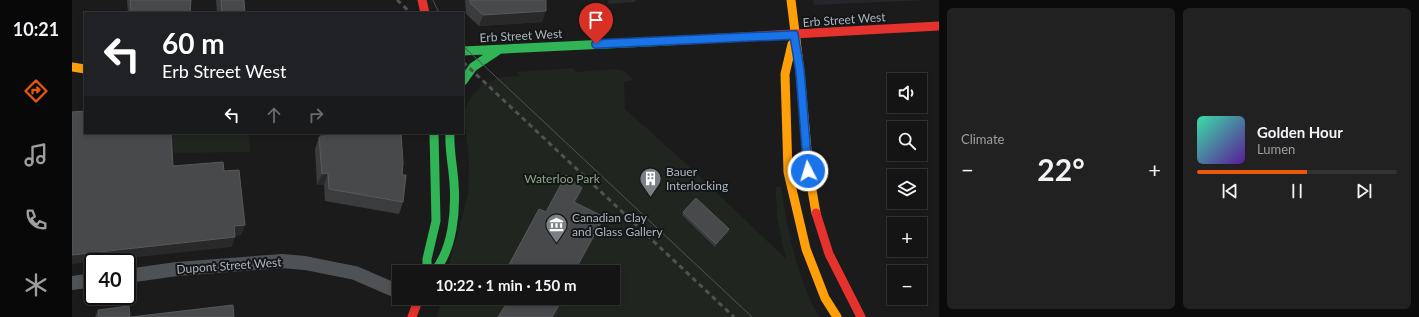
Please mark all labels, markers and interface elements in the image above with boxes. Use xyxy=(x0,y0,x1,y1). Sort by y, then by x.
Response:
pin xyxy=(579,3,613,44)
icon: arrive xyxy=(585,9,607,31)
street label: Erb Street West xyxy=(802,9,887,30)
text: 10:21 xyxy=(13,18,59,40)
text: 60 m xyxy=(162,26,225,60)
street label: Erb Street West xyxy=(479,26,564,45)
icon: left xyxy=(96,28,148,80)
text: Erb Street West xyxy=(162,60,287,82)
map controls xyxy=(887,73,927,305)
button: sound xyxy=(887,73,927,113)
icon: directions xyxy=(22,77,50,105)
icon: left xyxy=(221,104,243,126)
icon: ahead xyxy=(263,104,285,126)
icon: right xyxy=(305,104,327,126)
button: search xyxy=(887,121,927,161)
text: Golden Hour xyxy=(1257,123,1343,141)
text: Climate xyxy=(961,131,1004,147)
icon: music xyxy=(22,141,50,169)
text: Lumen xyxy=(1257,141,1295,157)
position arrow xyxy=(787,150,829,192)
text: 22° xyxy=(1037,151,1085,187)
text: − xyxy=(961,156,974,183)
text: + xyxy=(1148,156,1161,183)
place label: Bauer Interlocking xyxy=(666,164,728,193)
building icon: Bauer Interlocking xyxy=(638,166,664,199)
button: layers xyxy=(887,169,927,209)
park label: Waterloo Park xyxy=(524,171,601,186)
icon: previous xyxy=(1219,180,1241,202)
icon: pause xyxy=(1286,180,1308,202)
icon: next xyxy=(1353,180,1375,202)
icon: phone xyxy=(22,206,50,234)
place label: Canadian Clay and Glass Gallery xyxy=(572,210,663,239)
museum icon: Canadian Clay and Glass Gallery xyxy=(543,212,569,245)
button: + xyxy=(887,217,927,257)
speed limit sign: 40 xyxy=(84,253,136,305)
street label: Dupont Street West xyxy=(176,254,283,277)
button: − xyxy=(887,265,927,305)
icon: climate xyxy=(22,271,50,299)
text: 10:22 · 1 min · 150 m xyxy=(436,276,576,294)

